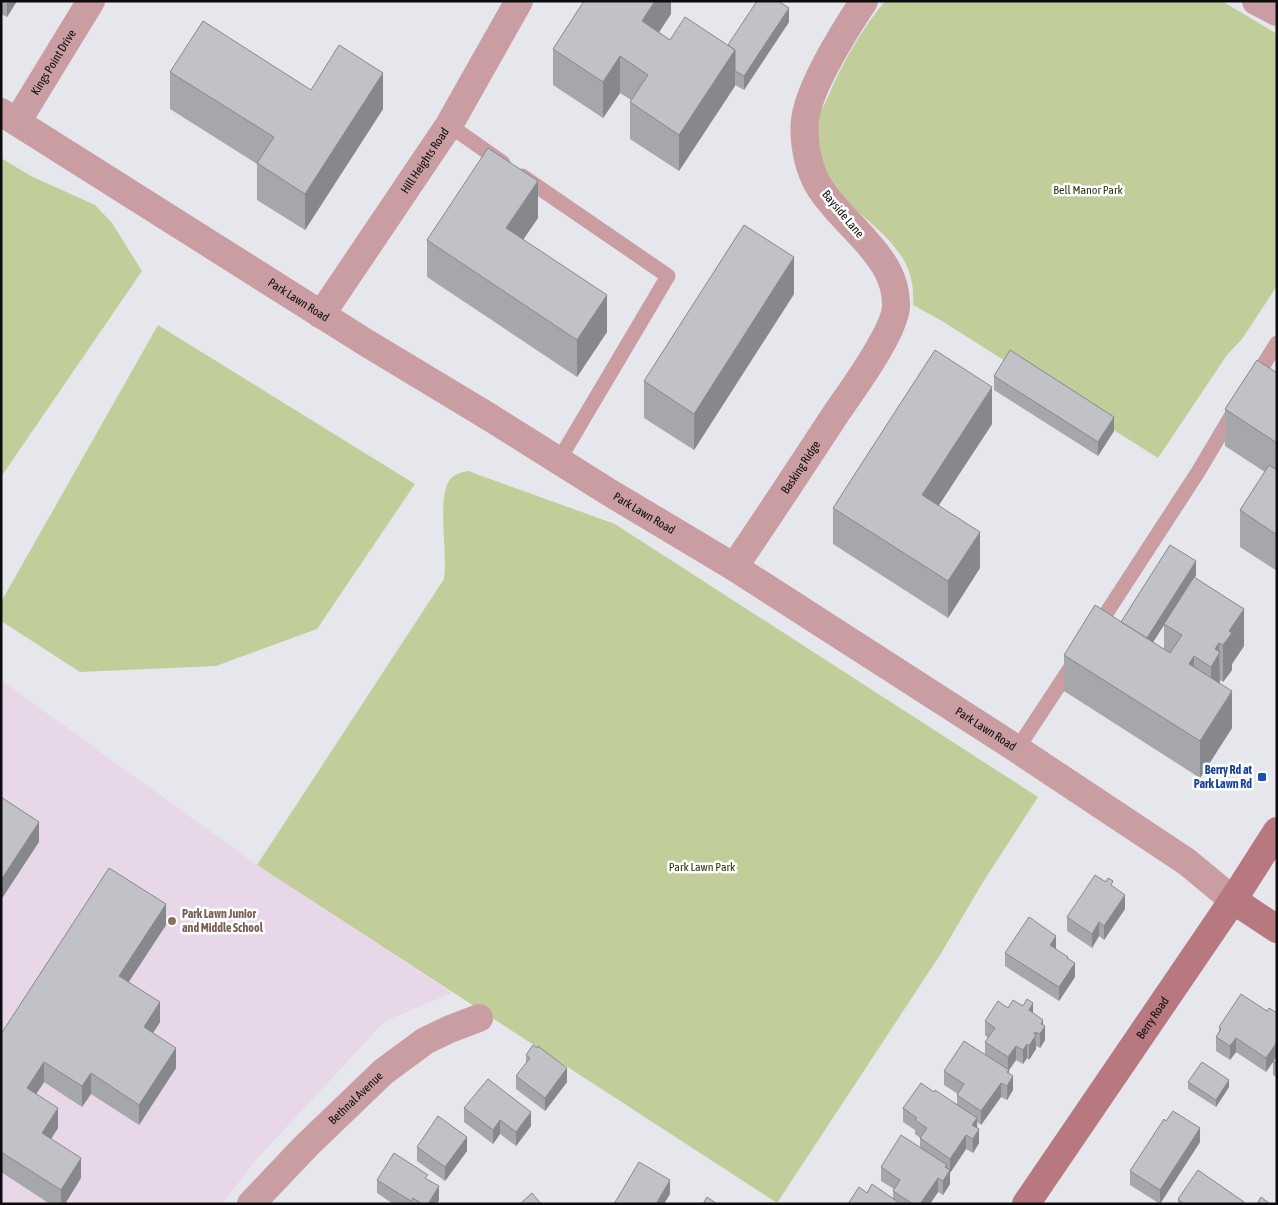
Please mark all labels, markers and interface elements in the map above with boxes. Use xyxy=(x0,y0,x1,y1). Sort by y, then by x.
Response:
street label: Kings Point Drive xyxy=(28,27,79,98)
street label: Hill Heights Road xyxy=(398,125,452,196)
park label: Bell Manor Park xyxy=(1053,183,1123,197)
street label: Bayside Lane xyxy=(819,187,867,241)
street label: Park Lawn Road xyxy=(265,276,332,325)
street label: Basking Ridge xyxy=(778,438,823,497)
street label: Park Lawn Road xyxy=(611,489,678,537)
street label: Park Lawn Road xyxy=(953,704,1019,754)
place label: Berry Rd at Park Lawn Rd xyxy=(1194,763,1253,791)
marker: Berry Rd at Park Lawn Rd xyxy=(1256,771,1268,783)
park label: Park Lawn Park xyxy=(669,860,736,874)
place label: Park Lawn Junior and Middle School xyxy=(182,907,264,935)
marker: Park Lawn Junior and Middle School xyxy=(166,915,178,927)
street label: Berry Road xyxy=(1133,994,1172,1042)
street label: Bethnal Avenue xyxy=(326,1069,386,1127)

